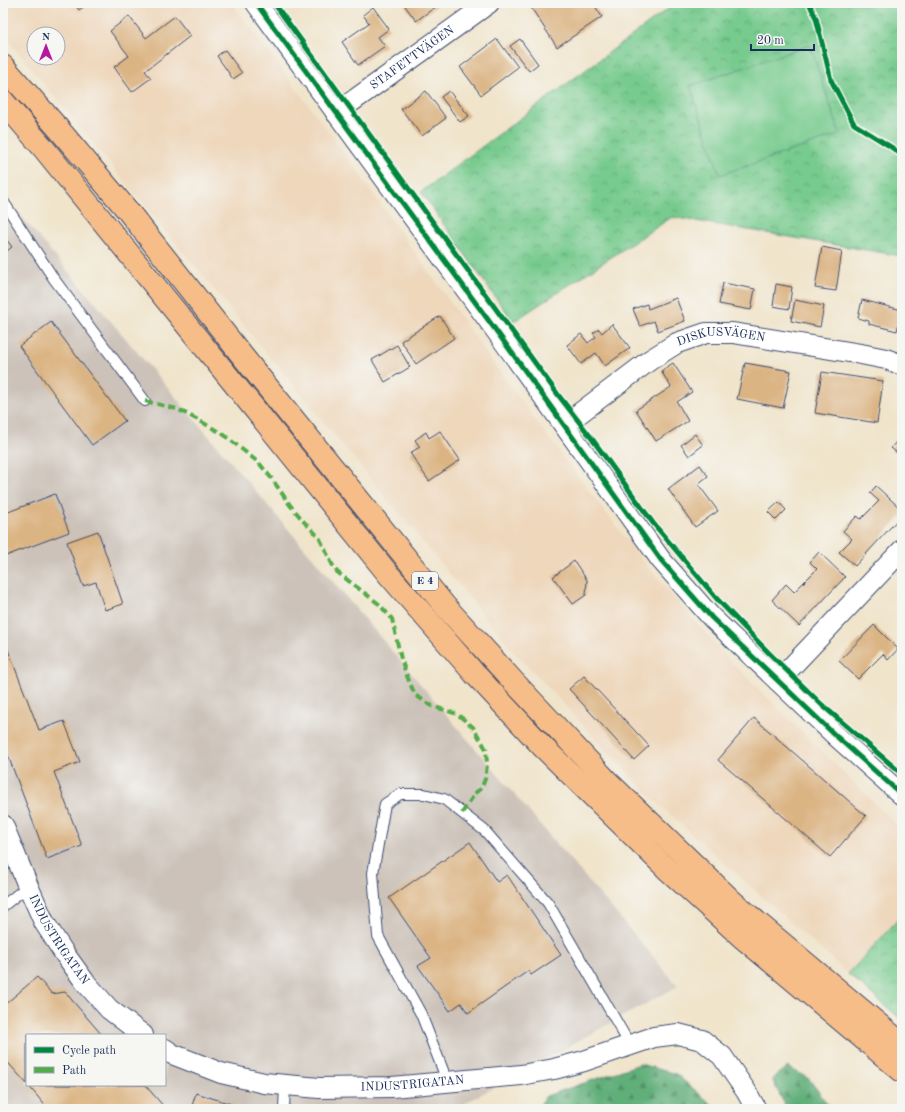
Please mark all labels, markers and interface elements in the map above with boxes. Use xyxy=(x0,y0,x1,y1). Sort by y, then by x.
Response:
street label: STAFETTVÄGEN xyxy=(368,24,456,92)
north arrow xyxy=(26,26,66,66)
scale bar xyxy=(751,26,814,52)
text: N xyxy=(42,32,51,43)
text: 20 m xyxy=(757,35,784,47)
street label: DISKUSVÄGEN xyxy=(675,323,766,349)
road number: E 4 xyxy=(412,572,438,590)
street label: INDUSTRIGATAN xyxy=(27,893,91,987)
legend xyxy=(26,1034,166,1086)
text: Cycle path xyxy=(62,1045,117,1057)
text: Path xyxy=(62,1065,87,1077)
street label: INDUSTRIGATAN xyxy=(360,1074,465,1093)

